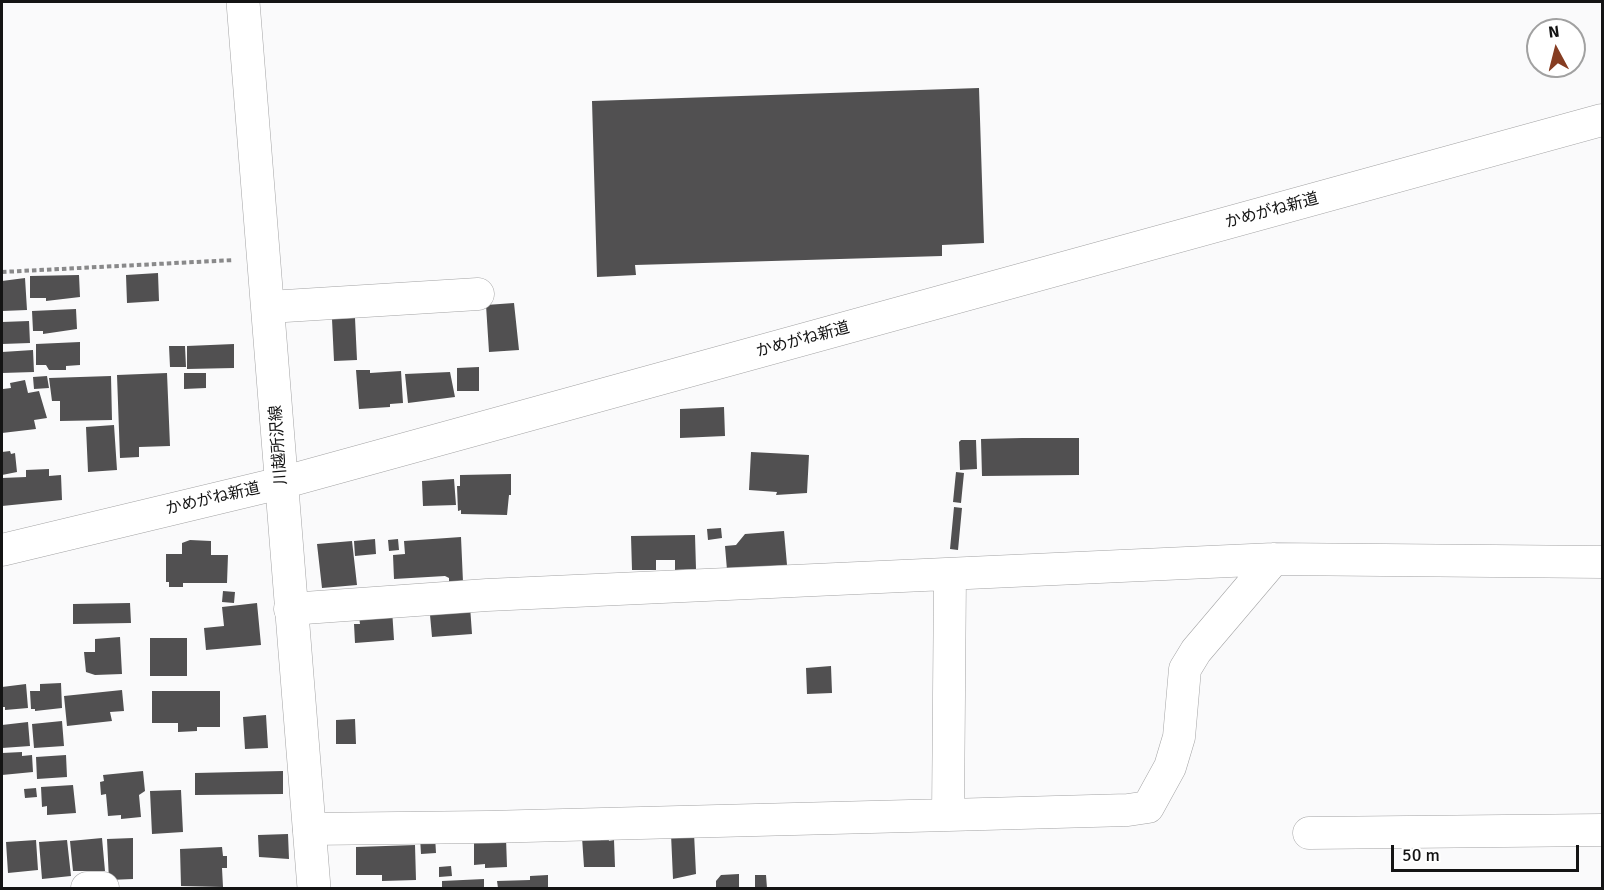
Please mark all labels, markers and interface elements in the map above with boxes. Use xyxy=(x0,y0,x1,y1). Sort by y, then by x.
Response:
north arrow xyxy=(1526,18,1586,78)
text: N xyxy=(1547,22,1561,43)
street label: かめがね新道 xyxy=(1223,189,1321,233)
street label: かめがね新道 xyxy=(754,318,852,362)
street label: 川越所沢線 xyxy=(267,404,291,486)
street label: かめがね新道 xyxy=(164,479,262,519)
scale bar xyxy=(1394,833,1582,871)
text: 50 m xyxy=(1402,844,1440,866)

